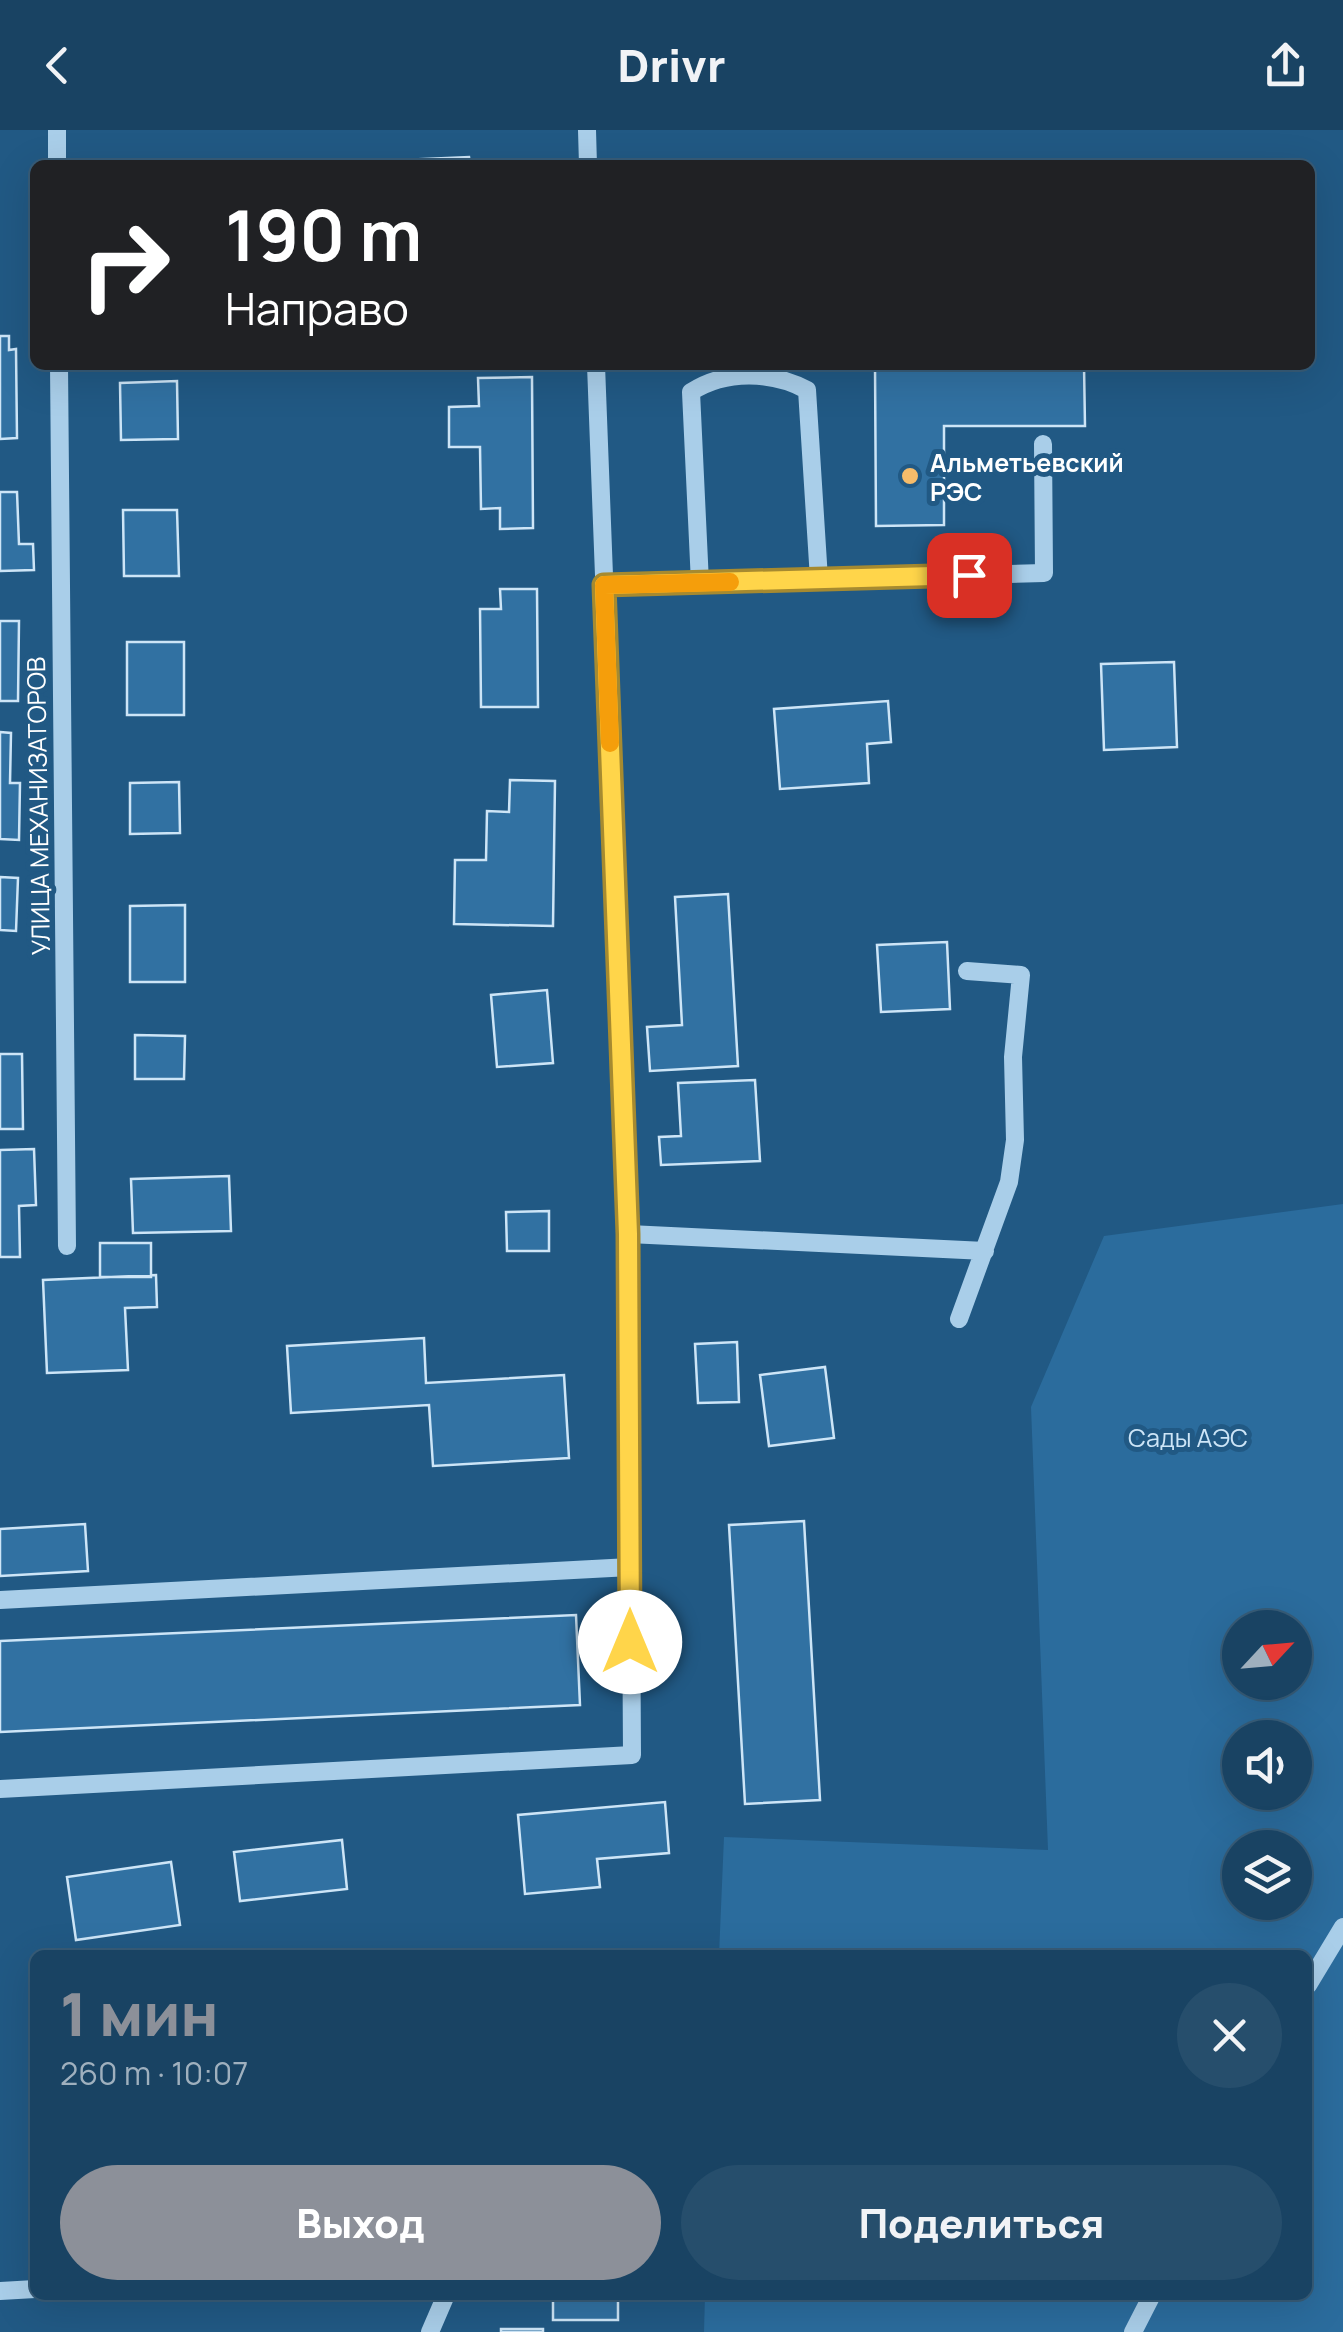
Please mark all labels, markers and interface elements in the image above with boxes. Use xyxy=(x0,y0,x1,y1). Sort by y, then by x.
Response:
text: Drivr xyxy=(618,34,725,96)
icon: back xyxy=(30,38,85,93)
icon: share xyxy=(1258,38,1313,93)
text: 190 m xyxy=(225,186,422,282)
icon: right xyxy=(60,200,190,330)
text: Направо xyxy=(225,277,409,339)
place label: Альметьевский РЭС xyxy=(930,445,1124,509)
marker: Альметьевский РЭС xyxy=(899,465,921,487)
pin xyxy=(927,533,1012,618)
icon: arrive xyxy=(942,548,997,603)
street label: УЛИЦА МЕХАНИЗАТОРОВ xyxy=(18,657,58,955)
park label: Сады АЭС xyxy=(1128,1420,1248,1455)
position arrow xyxy=(578,1590,682,1694)
north arrow xyxy=(1222,1610,1312,1700)
map controls xyxy=(1222,1610,1312,1920)
button: sound xyxy=(1222,1720,1312,1810)
button: layers xyxy=(1222,1830,1312,1920)
text: 1 мин xyxy=(60,1972,219,2054)
button: close xyxy=(1177,1983,1282,2088)
text: 260 m · 10:07 xyxy=(60,2051,248,2095)
button: Выход xyxy=(60,2165,661,2280)
button: Поделиться xyxy=(681,2165,1282,2280)

